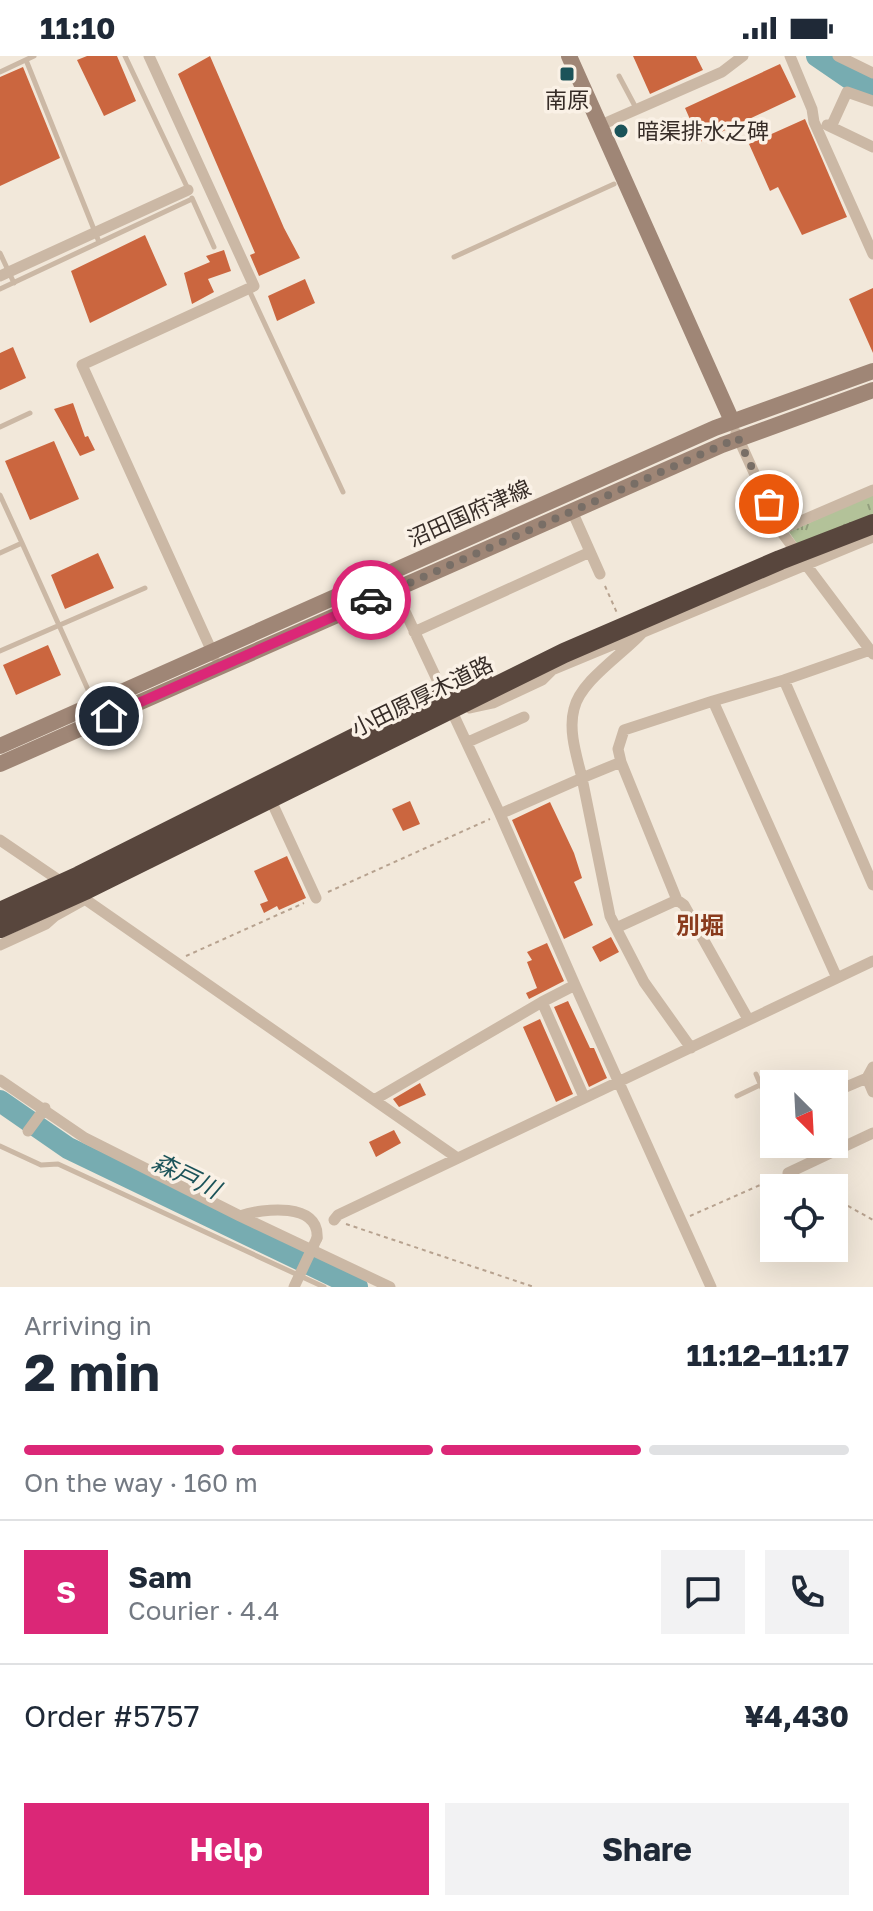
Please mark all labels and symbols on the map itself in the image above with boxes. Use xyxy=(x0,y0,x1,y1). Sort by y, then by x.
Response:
marker: 南原 xyxy=(558,65,576,83)
place label: 南原 xyxy=(545,86,589,113)
place label: 暗渠排水之碑 xyxy=(637,117,769,144)
marker: 暗渠排水之碑 xyxy=(612,122,630,140)
pin xyxy=(735,470,803,538)
street label: 沼田国府津線 xyxy=(403,473,535,552)
courier xyxy=(331,560,411,640)
street label: 小田原厚木道路 xyxy=(347,650,497,741)
pin xyxy=(75,682,143,750)
district label: 別堀 xyxy=(676,910,724,939)
north arrow xyxy=(760,1070,848,1158)
water label: 森戸川 xyxy=(148,1146,228,1205)

